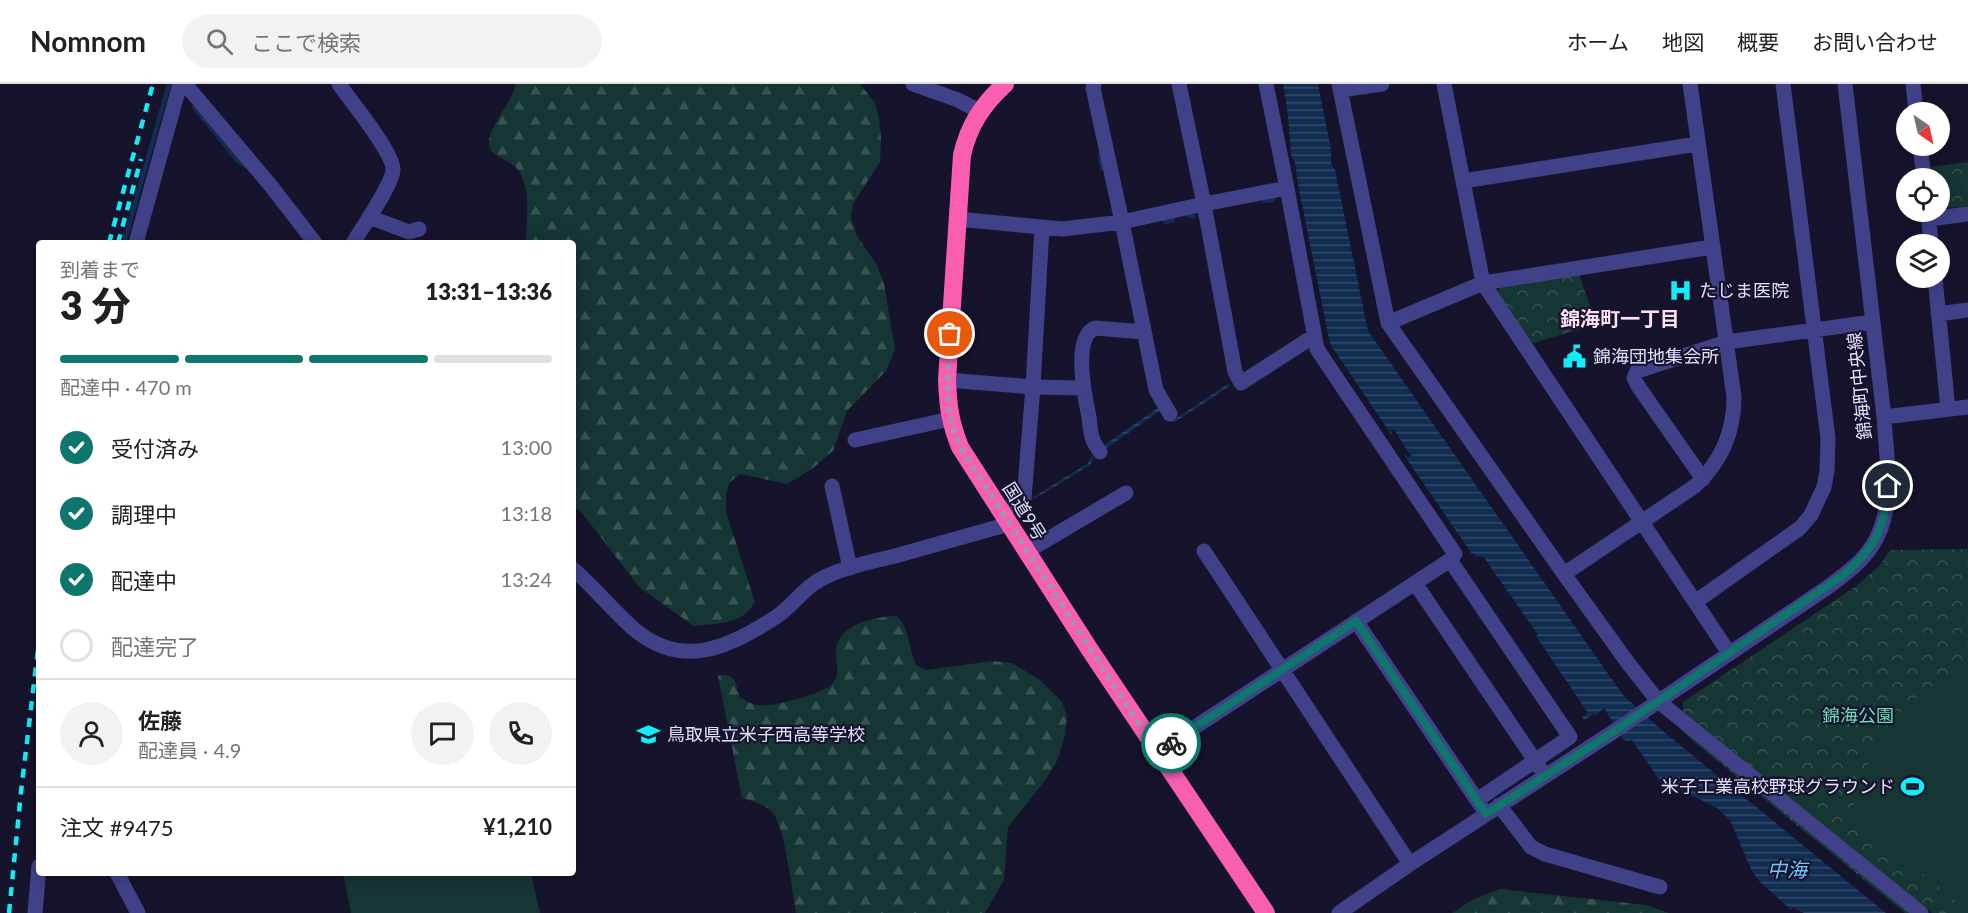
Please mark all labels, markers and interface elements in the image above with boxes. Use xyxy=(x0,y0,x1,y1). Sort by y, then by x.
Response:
search box xyxy=(182,14,602,68)
text: Nomnom xyxy=(30,24,146,58)
icon: search xyxy=(203,25,236,58)
text: ここで検索 xyxy=(251,29,361,56)
text: ホーム xyxy=(1567,29,1629,54)
text: 地図 xyxy=(1662,29,1704,54)
text: 概要 xyxy=(1737,29,1779,54)
text: お問い合わせ xyxy=(1812,29,1938,54)
north arrow xyxy=(1896,102,1950,156)
map controls xyxy=(1896,102,1950,288)
button: locate xyxy=(1896,168,1950,222)
button: layers xyxy=(1896,234,1950,288)
text: 到着まで xyxy=(60,257,140,281)
hospital icon: たじま医院 xyxy=(1668,277,1694,303)
text: 13:31–13:36 xyxy=(426,278,552,305)
place label: たじま医院 xyxy=(1699,279,1789,301)
text: 3 分 xyxy=(60,282,131,328)
district label: 錦海町一丁目 xyxy=(1560,306,1680,330)
pin xyxy=(924,308,975,359)
icon: bag xyxy=(933,317,966,350)
street label: 錦海町中央線 xyxy=(1842,331,1876,441)
public building icon: 錦海団地集会所 xyxy=(1562,343,1588,369)
place label: 錦海団地集会所 xyxy=(1593,345,1719,367)
text: 配達中 · 470 m xyxy=(60,375,192,399)
icon: check xyxy=(60,431,93,464)
text: 受付済み xyxy=(111,435,199,462)
text: 13:00 xyxy=(501,435,552,459)
pin xyxy=(1862,460,1913,511)
icon: home xyxy=(1871,469,1904,502)
street label: 国道9号 xyxy=(999,478,1051,544)
icon: check xyxy=(60,497,93,530)
text: 調理中 xyxy=(111,501,177,528)
text: 13:18 xyxy=(501,501,552,525)
icon: check xyxy=(60,563,93,596)
text: 配達中 xyxy=(111,567,177,594)
text: 13:24 xyxy=(501,567,552,591)
text: 配達完了 xyxy=(111,633,199,660)
button: person xyxy=(60,702,123,765)
button: chat xyxy=(411,702,474,765)
button: phone xyxy=(489,702,552,765)
park label: 錦海公園 xyxy=(1822,704,1894,726)
text: 佐藤 xyxy=(138,707,182,734)
courier xyxy=(1141,713,1201,773)
school or university icon: 鳥取県立米子西高等学校 xyxy=(636,721,662,747)
place label: 鳥取県立米子西高等学校 xyxy=(667,723,865,745)
icon: bike xyxy=(1155,727,1188,760)
text: 配達員 · 4.9 xyxy=(138,738,241,762)
sports icon: 米子工業高校野球グラウンド xyxy=(1900,773,1926,799)
place label: 米子工業高校野球グラウンド xyxy=(1661,775,1895,797)
text: ¥1,210 xyxy=(483,813,552,840)
text: 注文 #9475 xyxy=(60,814,173,841)
water label: 中海 xyxy=(1767,857,1810,881)

